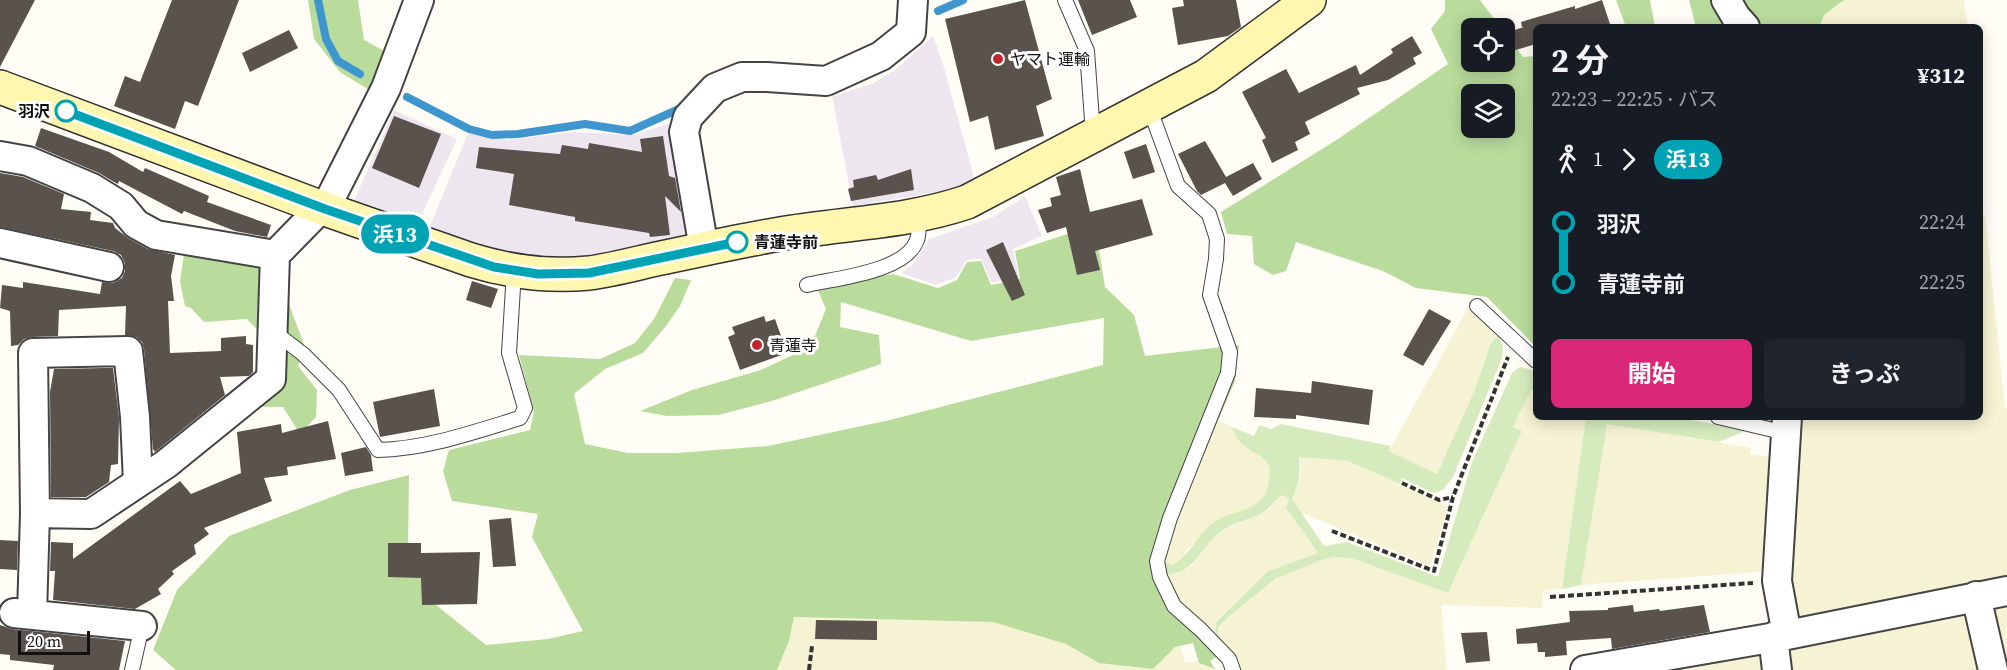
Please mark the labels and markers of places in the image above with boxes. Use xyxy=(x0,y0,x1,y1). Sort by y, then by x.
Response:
place label: ヤマト運輸 xyxy=(1010,48,1090,70)
marker: ヤマト運輸 xyxy=(991,52,1005,66)
place label: 羽沢 xyxy=(18,100,50,122)
marker: 羽沢 xyxy=(55,100,77,122)
marker: 青蓮寺前 xyxy=(726,231,748,253)
place label: 青蓮寺前 xyxy=(754,231,818,253)
place label: 青蓮寺 xyxy=(769,334,817,356)
marker: 青蓮寺 xyxy=(750,338,764,352)

